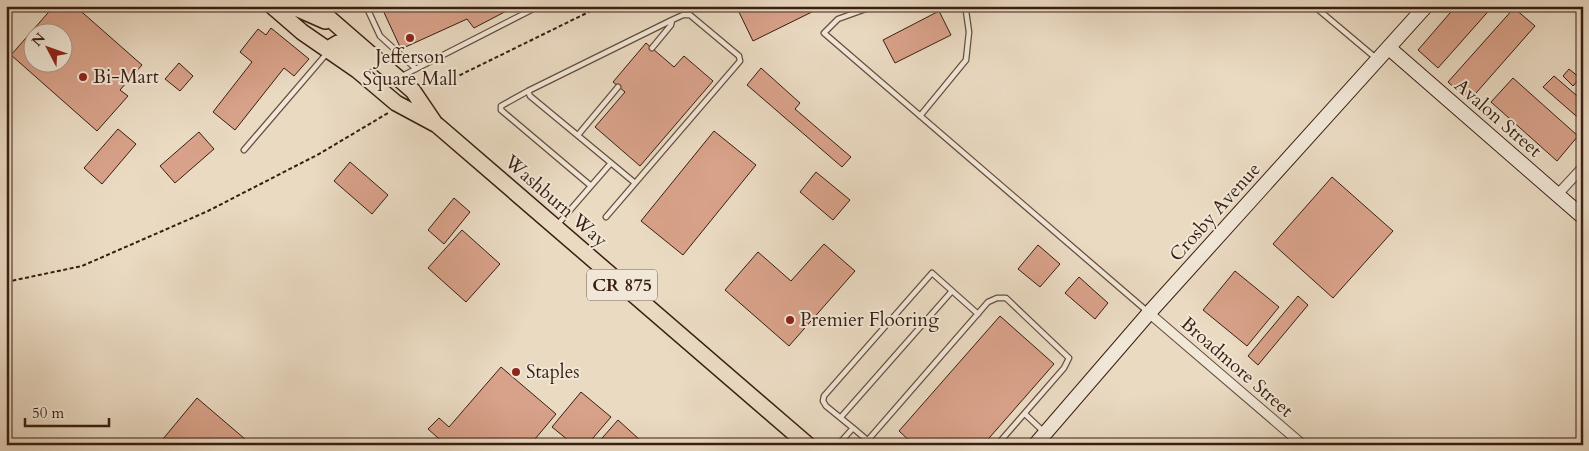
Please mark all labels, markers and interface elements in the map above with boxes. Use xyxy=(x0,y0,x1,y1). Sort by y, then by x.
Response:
north arrow xyxy=(22,22,72,72)
text: N xyxy=(27,29,50,51)
marker: Jefferson Square Mall xyxy=(404,32,416,44)
place label: Jefferson Square Mall xyxy=(363,44,458,92)
place label: Bi-Mart xyxy=(93,64,159,90)
marker: Bi-Mart xyxy=(77,71,89,83)
street label: Avalon Street xyxy=(1449,73,1547,163)
street label: Washburn Way xyxy=(498,148,613,253)
street label: Crosby Avenue xyxy=(1164,157,1266,267)
road number: CR 875 xyxy=(587,270,657,300)
place label: Premier Flooring xyxy=(800,307,939,333)
street label: Broadmore Street xyxy=(1175,311,1299,423)
marker: Premier Flooring xyxy=(784,314,796,326)
place label: Staples xyxy=(526,359,580,385)
marker: Staples xyxy=(510,366,522,378)
scale bar xyxy=(25,396,109,428)
text: 50 m xyxy=(32,403,64,423)

